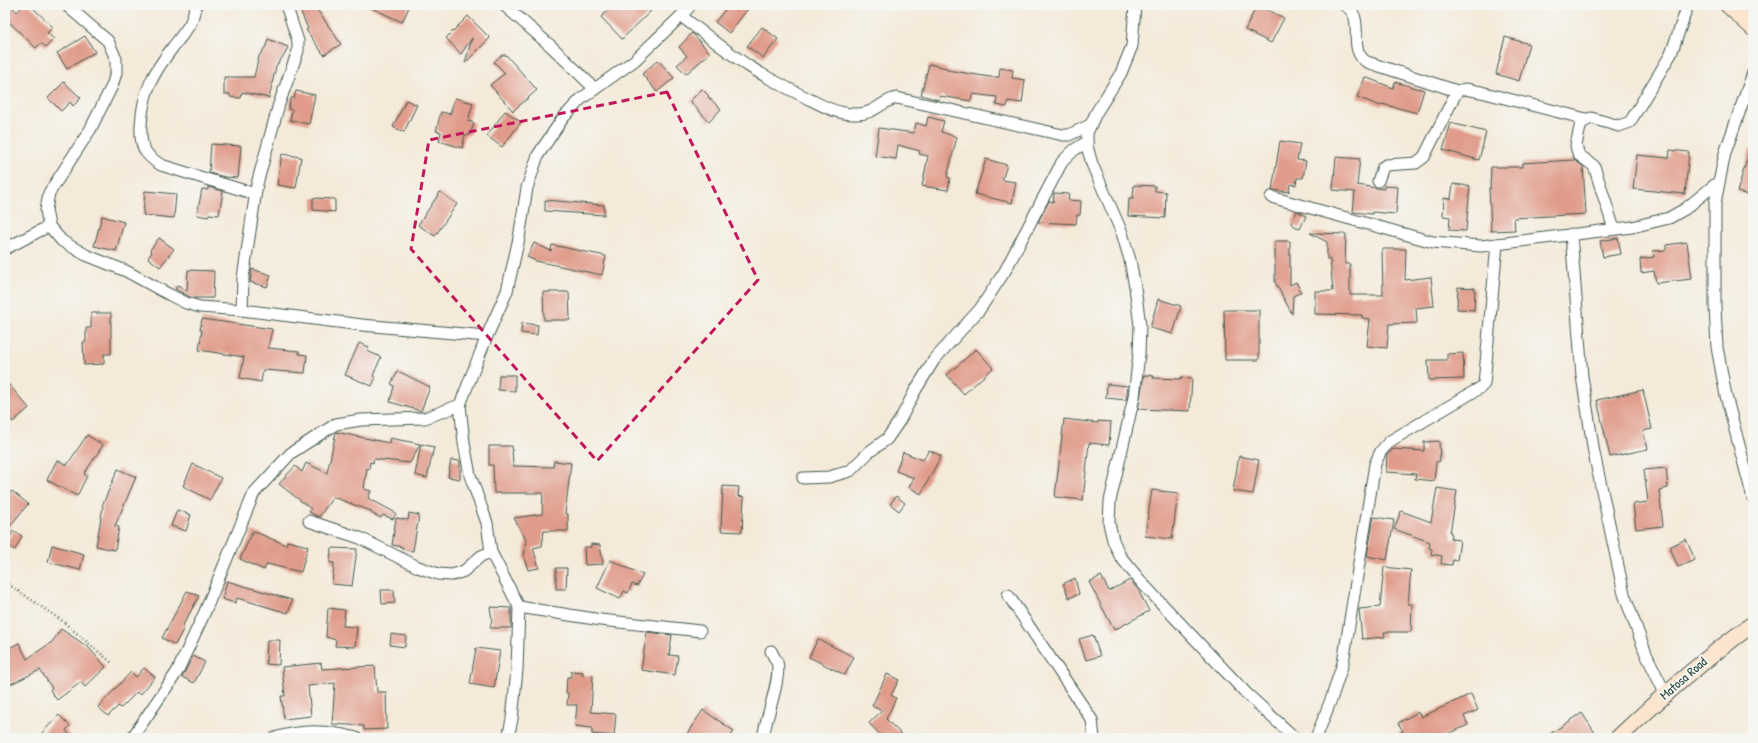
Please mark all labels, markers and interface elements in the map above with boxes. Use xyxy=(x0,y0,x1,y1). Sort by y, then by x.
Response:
street label: Matosa Road xyxy=(1656,653,1710,703)

